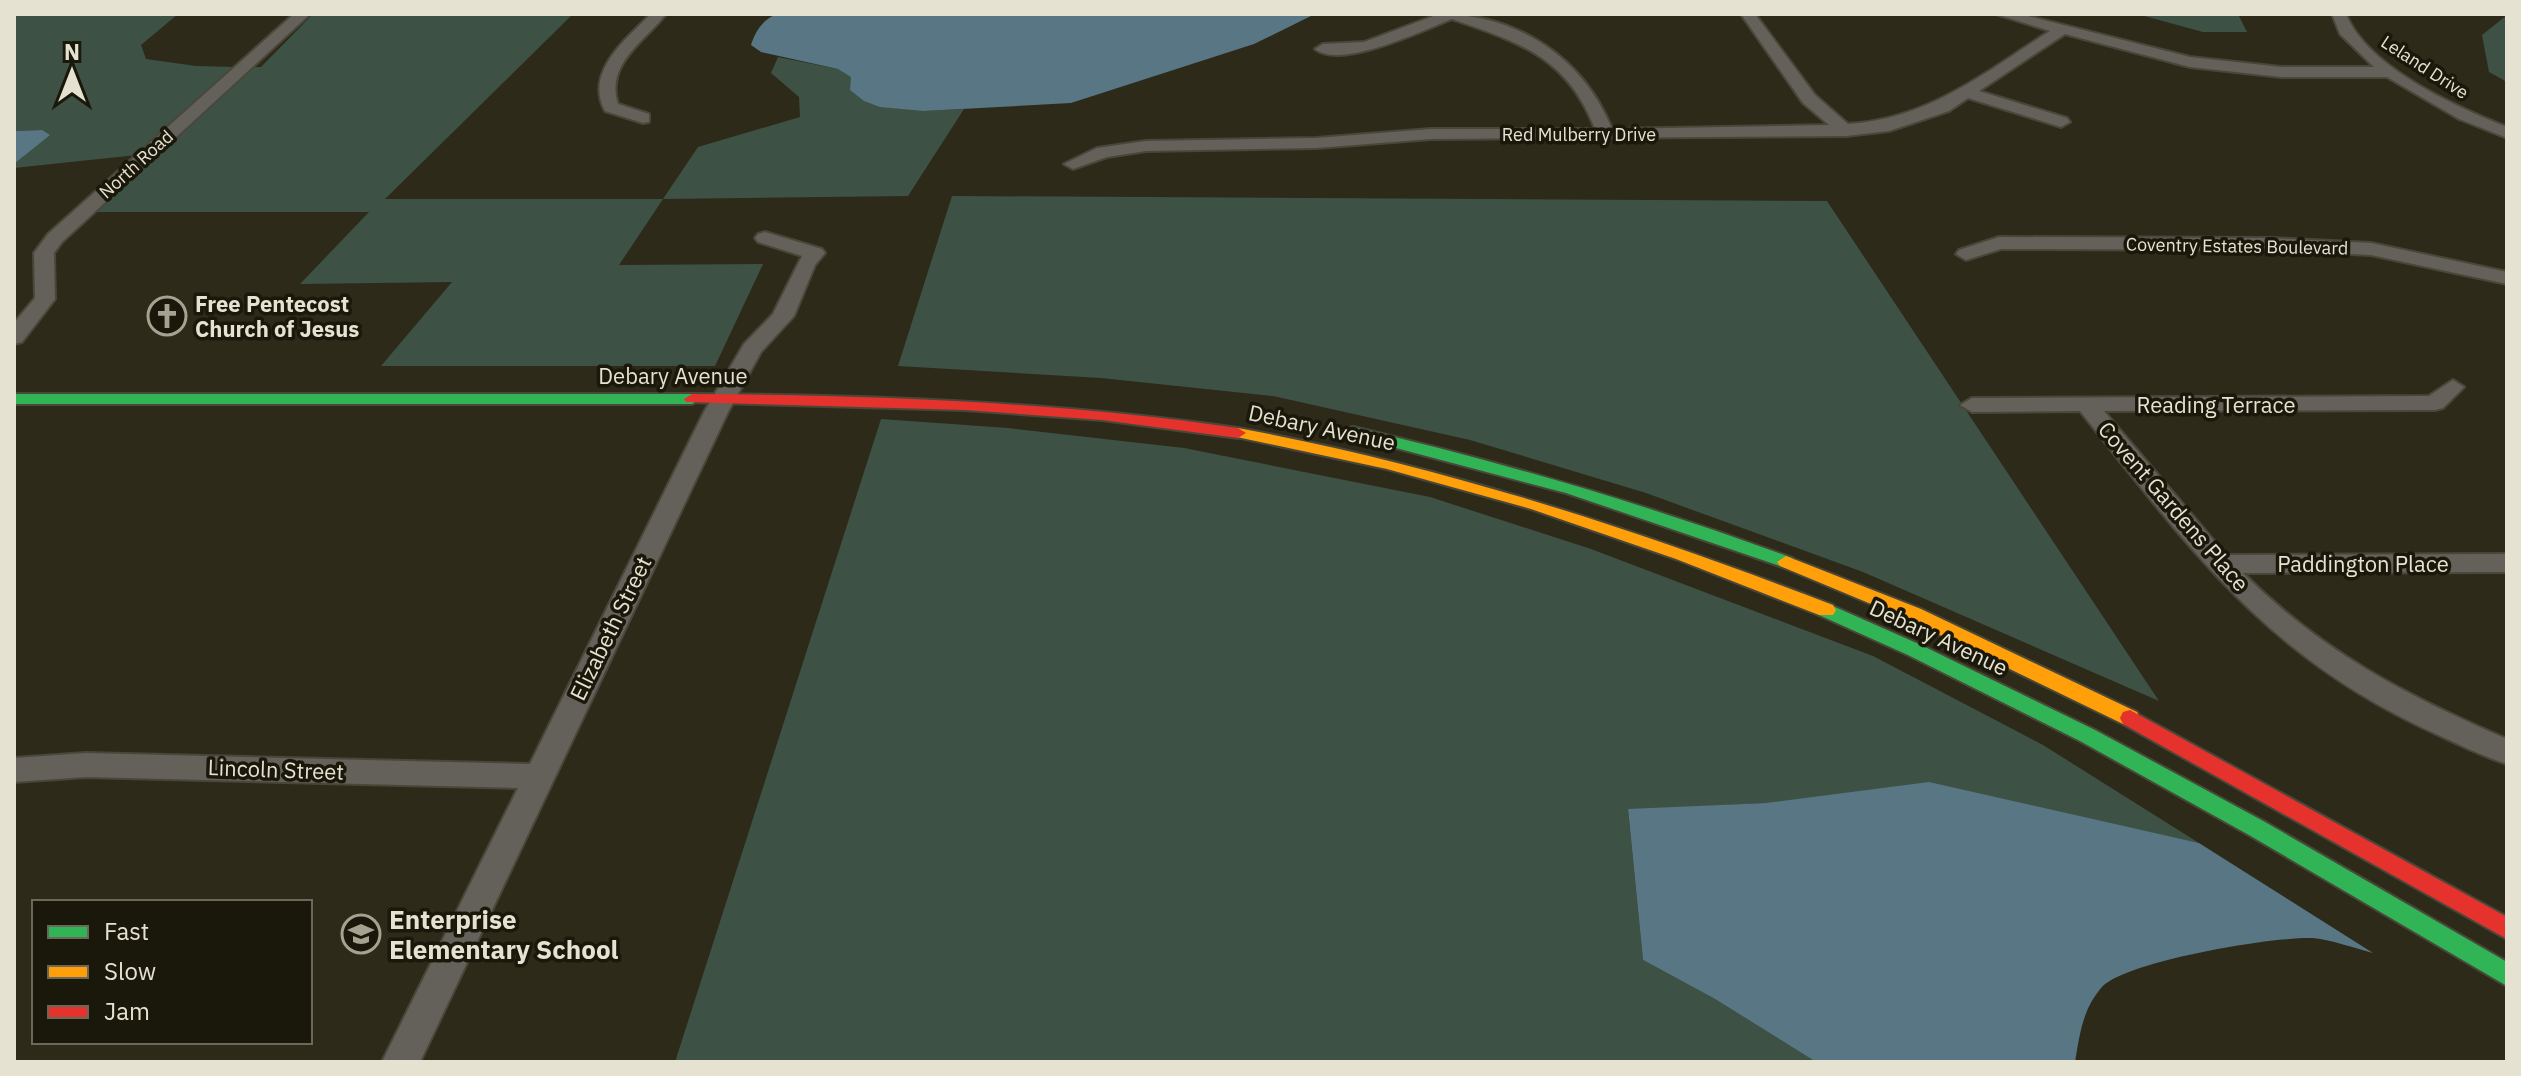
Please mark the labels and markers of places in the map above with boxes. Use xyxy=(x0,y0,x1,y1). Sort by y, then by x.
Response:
place label: Free Pentecost Church of Jesus xyxy=(195,289,359,343)
church icon: Free Pentecost Church of Jesus xyxy=(146,295,188,337)
place label: Enterprise Elementary School xyxy=(389,902,619,966)
school or university icon: Enterprise Elementary School xyxy=(340,913,382,955)

